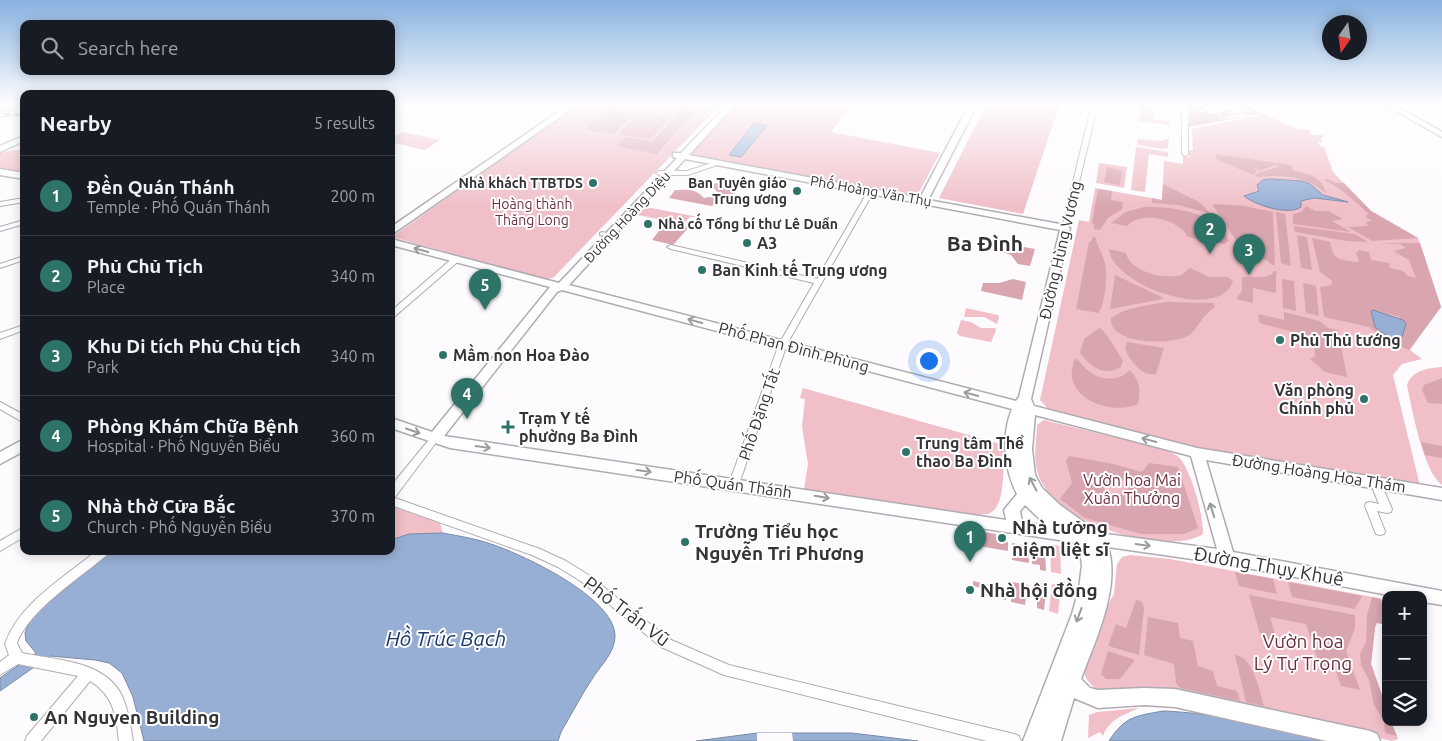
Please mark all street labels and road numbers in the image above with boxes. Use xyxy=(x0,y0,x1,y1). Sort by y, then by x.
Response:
street label: Đường Hoàng Diệu xyxy=(580,168,674,266)
street label: Phố Hoàng Văn Thụ xyxy=(809,170,933,210)
street label: Đường Hùng Vương xyxy=(1035,179,1085,321)
street label: Phố Phan Đình Phùng xyxy=(717,315,872,376)
street label: Phố Đặng Tất xyxy=(732,364,783,462)
street label: Đường Hoàng Hoa Thám xyxy=(1231,450,1407,496)
street label: Phố Quán Thánh xyxy=(673,464,794,501)
street label: Đường Thụy Khuê xyxy=(1192,542,1346,590)
street label: Phố Trấn Vũ xyxy=(579,570,676,651)

